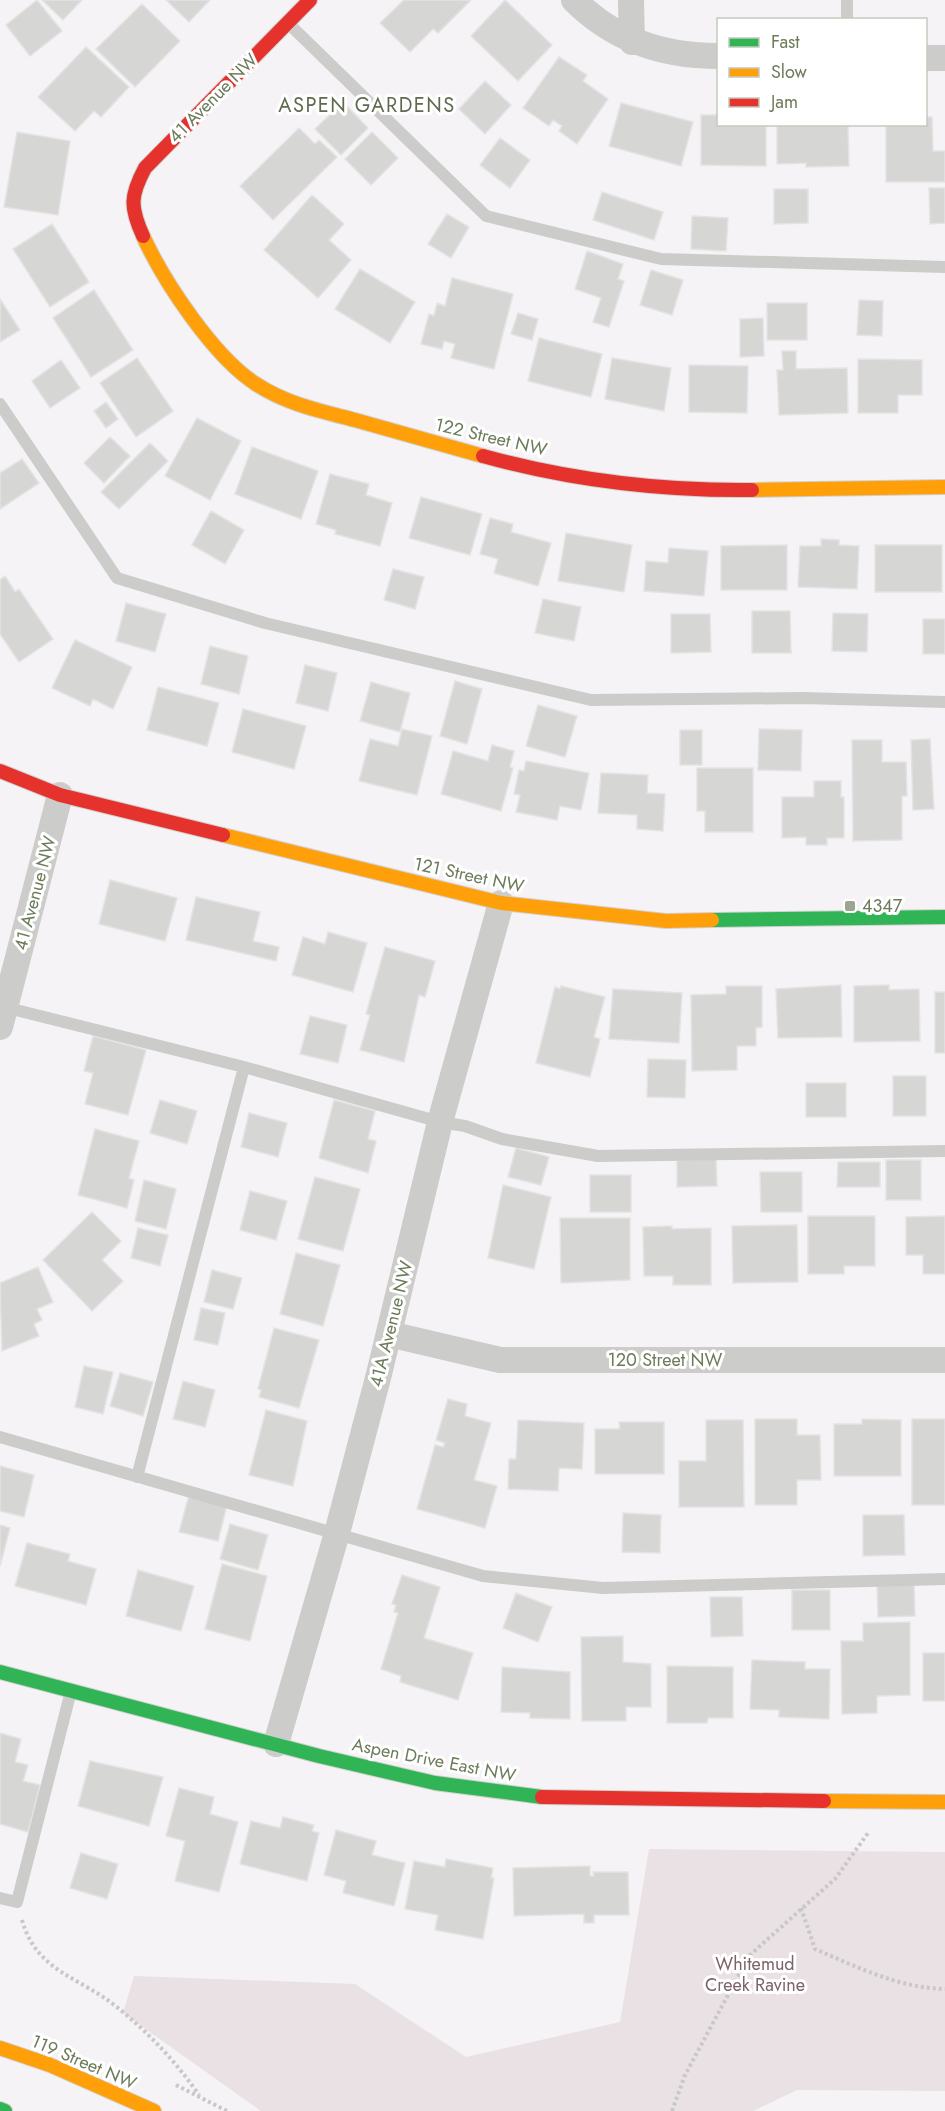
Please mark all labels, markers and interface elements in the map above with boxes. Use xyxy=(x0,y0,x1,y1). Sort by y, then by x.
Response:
legend xyxy=(717,18,927,126)
text: Fast xyxy=(771,29,800,55)
street label: 41 Avenue NW xyxy=(162,47,264,149)
text: Slow xyxy=(771,59,808,85)
text: Jam xyxy=(769,89,798,115)
district label: ASPEN GARDENS xyxy=(278,91,456,120)
street label: 122 Street NW xyxy=(432,411,550,463)
street label: 41 Avenue NW xyxy=(7,833,63,953)
street label: 121 Street NW xyxy=(412,851,527,899)
place label: 4347 xyxy=(862,893,903,919)
marker: 4347 xyxy=(843,899,857,913)
street label: 41A Avenue NW xyxy=(363,1258,419,1390)
street label: 120 Street NW xyxy=(608,1347,723,1373)
street label: Aspen Drive East NW xyxy=(350,1731,518,1789)
park label: Whitemud Creek Ravine xyxy=(705,1951,805,1998)
street label: 119 Street NW xyxy=(27,2028,141,2096)

